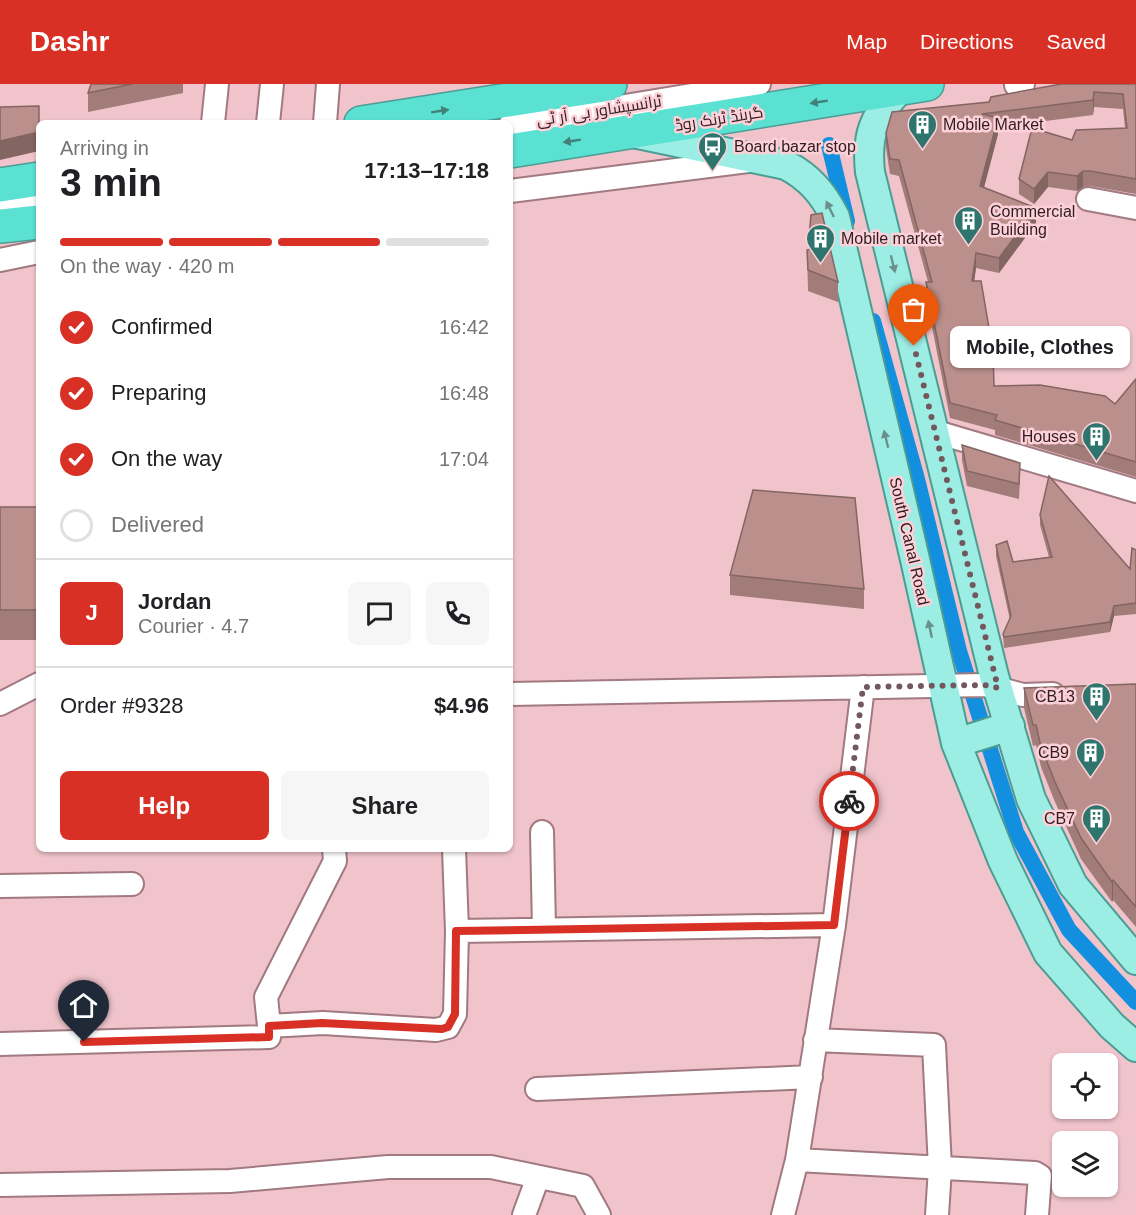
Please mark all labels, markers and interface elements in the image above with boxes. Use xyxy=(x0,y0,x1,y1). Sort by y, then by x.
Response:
text: Dashr xyxy=(30,26,109,57)
text: Map xyxy=(846,30,887,53)
text: Directions xyxy=(920,30,1013,53)
text: Saved xyxy=(1046,30,1106,53)
street label: ٹرانسپشاور بی آر ٹی xyxy=(535,92,664,131)
one-way arrow xyxy=(810,97,829,106)
street label: گرینڈ ٹرنک روڈ xyxy=(674,103,765,135)
one-way arrow xyxy=(430,106,449,115)
building icon: Mobile Market xyxy=(906,108,938,150)
place label: Mobile Market xyxy=(943,116,1044,133)
bus stop icon: Board bazar stop xyxy=(697,130,729,172)
text: Arriving in xyxy=(60,137,149,159)
one-way arrow xyxy=(563,137,582,146)
place label: Board bazar stop xyxy=(734,138,856,155)
text: 17:13–17:18 xyxy=(364,158,489,183)
text: 3 min xyxy=(60,161,162,204)
one-way arrow xyxy=(826,200,835,217)
place label: Commercial Building xyxy=(990,203,1075,238)
building icon: Commercial Building xyxy=(953,204,985,246)
building icon: Mobile market xyxy=(804,222,836,264)
place label: Mobile market xyxy=(841,230,942,247)
text: On the way · 420 m xyxy=(60,255,235,277)
one-way arrow xyxy=(888,255,898,273)
pin xyxy=(888,284,939,346)
icon: bag xyxy=(897,293,930,326)
icon: check xyxy=(60,311,93,344)
text: Confirmed xyxy=(111,314,212,339)
text: 16:42 xyxy=(439,316,489,338)
callout: Mobile, Clothes xyxy=(950,325,1130,367)
text: Mobile, Clothes xyxy=(966,336,1114,358)
icon: check xyxy=(60,377,93,410)
text: Preparing xyxy=(111,380,206,405)
text: 16:48 xyxy=(439,382,489,404)
building icon: Houses xyxy=(1081,420,1113,462)
place label: Houses xyxy=(1022,428,1076,445)
one-way arrow xyxy=(881,430,891,448)
icon: check xyxy=(60,443,93,476)
text: On the way xyxy=(111,446,222,471)
text: 17:04 xyxy=(439,448,489,470)
street label: South Canal Road xyxy=(887,475,933,607)
text: Delivered xyxy=(111,512,204,537)
button: chat xyxy=(348,582,411,645)
button: phone xyxy=(426,582,489,645)
text: Jordan xyxy=(138,589,211,614)
text: J xyxy=(85,600,98,625)
text: Courier · 4.7 xyxy=(138,615,249,637)
one-way arrow xyxy=(924,620,934,638)
building icon: CB13 xyxy=(1080,680,1112,722)
place label: CB13 xyxy=(1035,688,1075,705)
text: Order #9328 xyxy=(60,693,184,718)
text: $4.96 xyxy=(434,693,489,718)
building icon: CB9 xyxy=(1074,736,1106,778)
place label: CB9 xyxy=(1038,744,1069,761)
button: Help xyxy=(60,771,269,840)
button: Share xyxy=(281,771,489,840)
courier xyxy=(819,771,879,831)
icon: bike xyxy=(833,785,866,818)
building icon: CB7 xyxy=(1080,802,1112,844)
place label: CB7 xyxy=(1044,810,1075,827)
pin xyxy=(58,980,109,1042)
icon: home xyxy=(67,989,100,1022)
map controls xyxy=(1052,1053,1118,1197)
button: locate xyxy=(1052,1053,1118,1119)
button: layers xyxy=(1052,1131,1118,1197)

